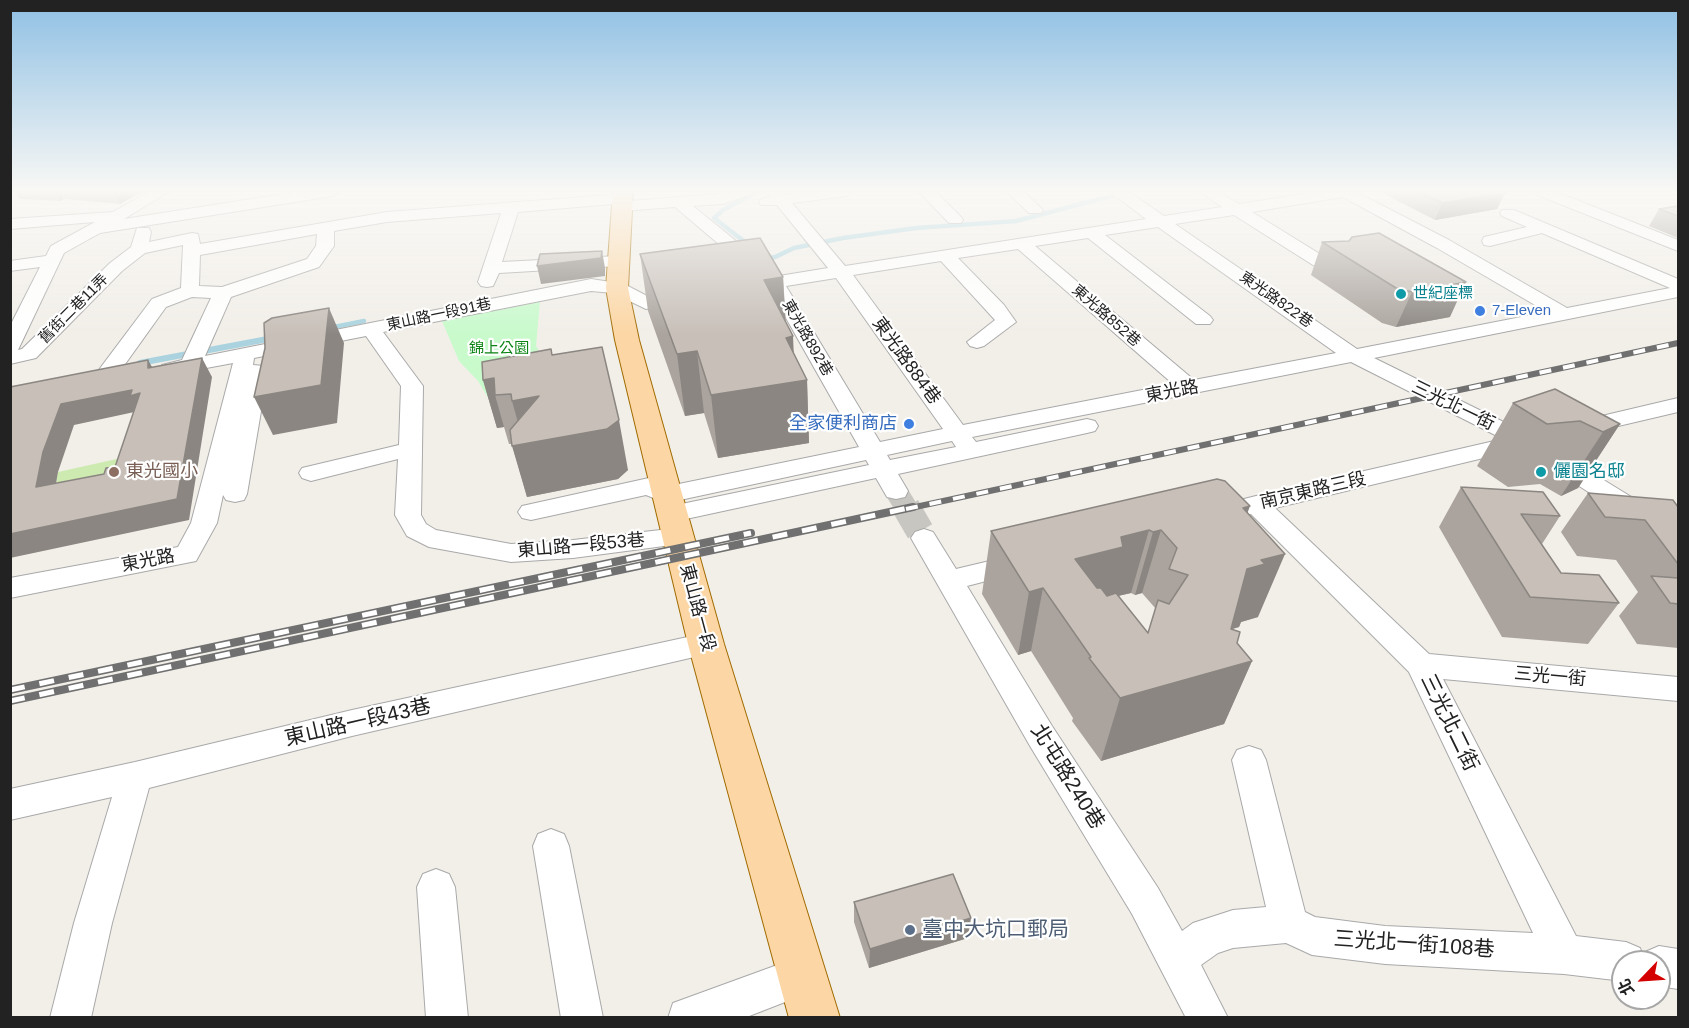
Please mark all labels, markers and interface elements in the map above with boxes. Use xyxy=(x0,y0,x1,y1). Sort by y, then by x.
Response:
street label: 東光路822巷 xyxy=(1236,268,1316,332)
street label: 舊街二巷11弄 xyxy=(36,271,112,347)
street label: 東光路852巷 xyxy=(1068,281,1144,351)
place label: 世紀座標 xyxy=(1413,285,1473,303)
marker: 世紀座標 xyxy=(1394,287,1408,301)
street label: 東山路一段91巷 xyxy=(385,295,493,335)
street label: 東光路892巷 xyxy=(778,297,836,379)
place label: 7-Eleven xyxy=(1492,302,1551,320)
marker: 7-Eleven xyxy=(1473,304,1487,318)
street label: 東光路884巷 xyxy=(867,313,945,409)
park label: 錦上公園 xyxy=(469,340,529,358)
street label: 東光路 xyxy=(1143,376,1201,408)
street label: 三光北一街 xyxy=(1408,377,1498,435)
place label: 全家便利商店 xyxy=(789,413,897,435)
marker: 全家便利商店 xyxy=(902,417,916,431)
place label: 東光國小 xyxy=(126,461,198,483)
place label: 儷園名邸 xyxy=(1553,461,1625,483)
marker: 東光國小 xyxy=(107,465,121,479)
marker: 儷園名邸 xyxy=(1534,465,1548,479)
street label: 南京東路三段 xyxy=(1258,468,1368,514)
street label: 東山路一段53巷 xyxy=(516,530,646,562)
street label: 東光路 xyxy=(119,545,177,577)
street label: 東山路一段 xyxy=(675,562,719,654)
street label: 三光一街 xyxy=(1513,663,1587,691)
street label: 三光北二街 xyxy=(1415,670,1483,776)
street label: 東山路一段43巷 xyxy=(282,694,434,752)
street label: 北屯路240巷 xyxy=(1025,720,1109,834)
place label: 臺中大坑口郵局 xyxy=(922,917,1069,943)
marker: 臺中大坑口郵局 xyxy=(903,923,917,937)
street label: 三光北一街108巷 xyxy=(1333,927,1495,963)
north arrow xyxy=(1611,950,1671,1010)
text: 北 xyxy=(1615,976,1637,998)

